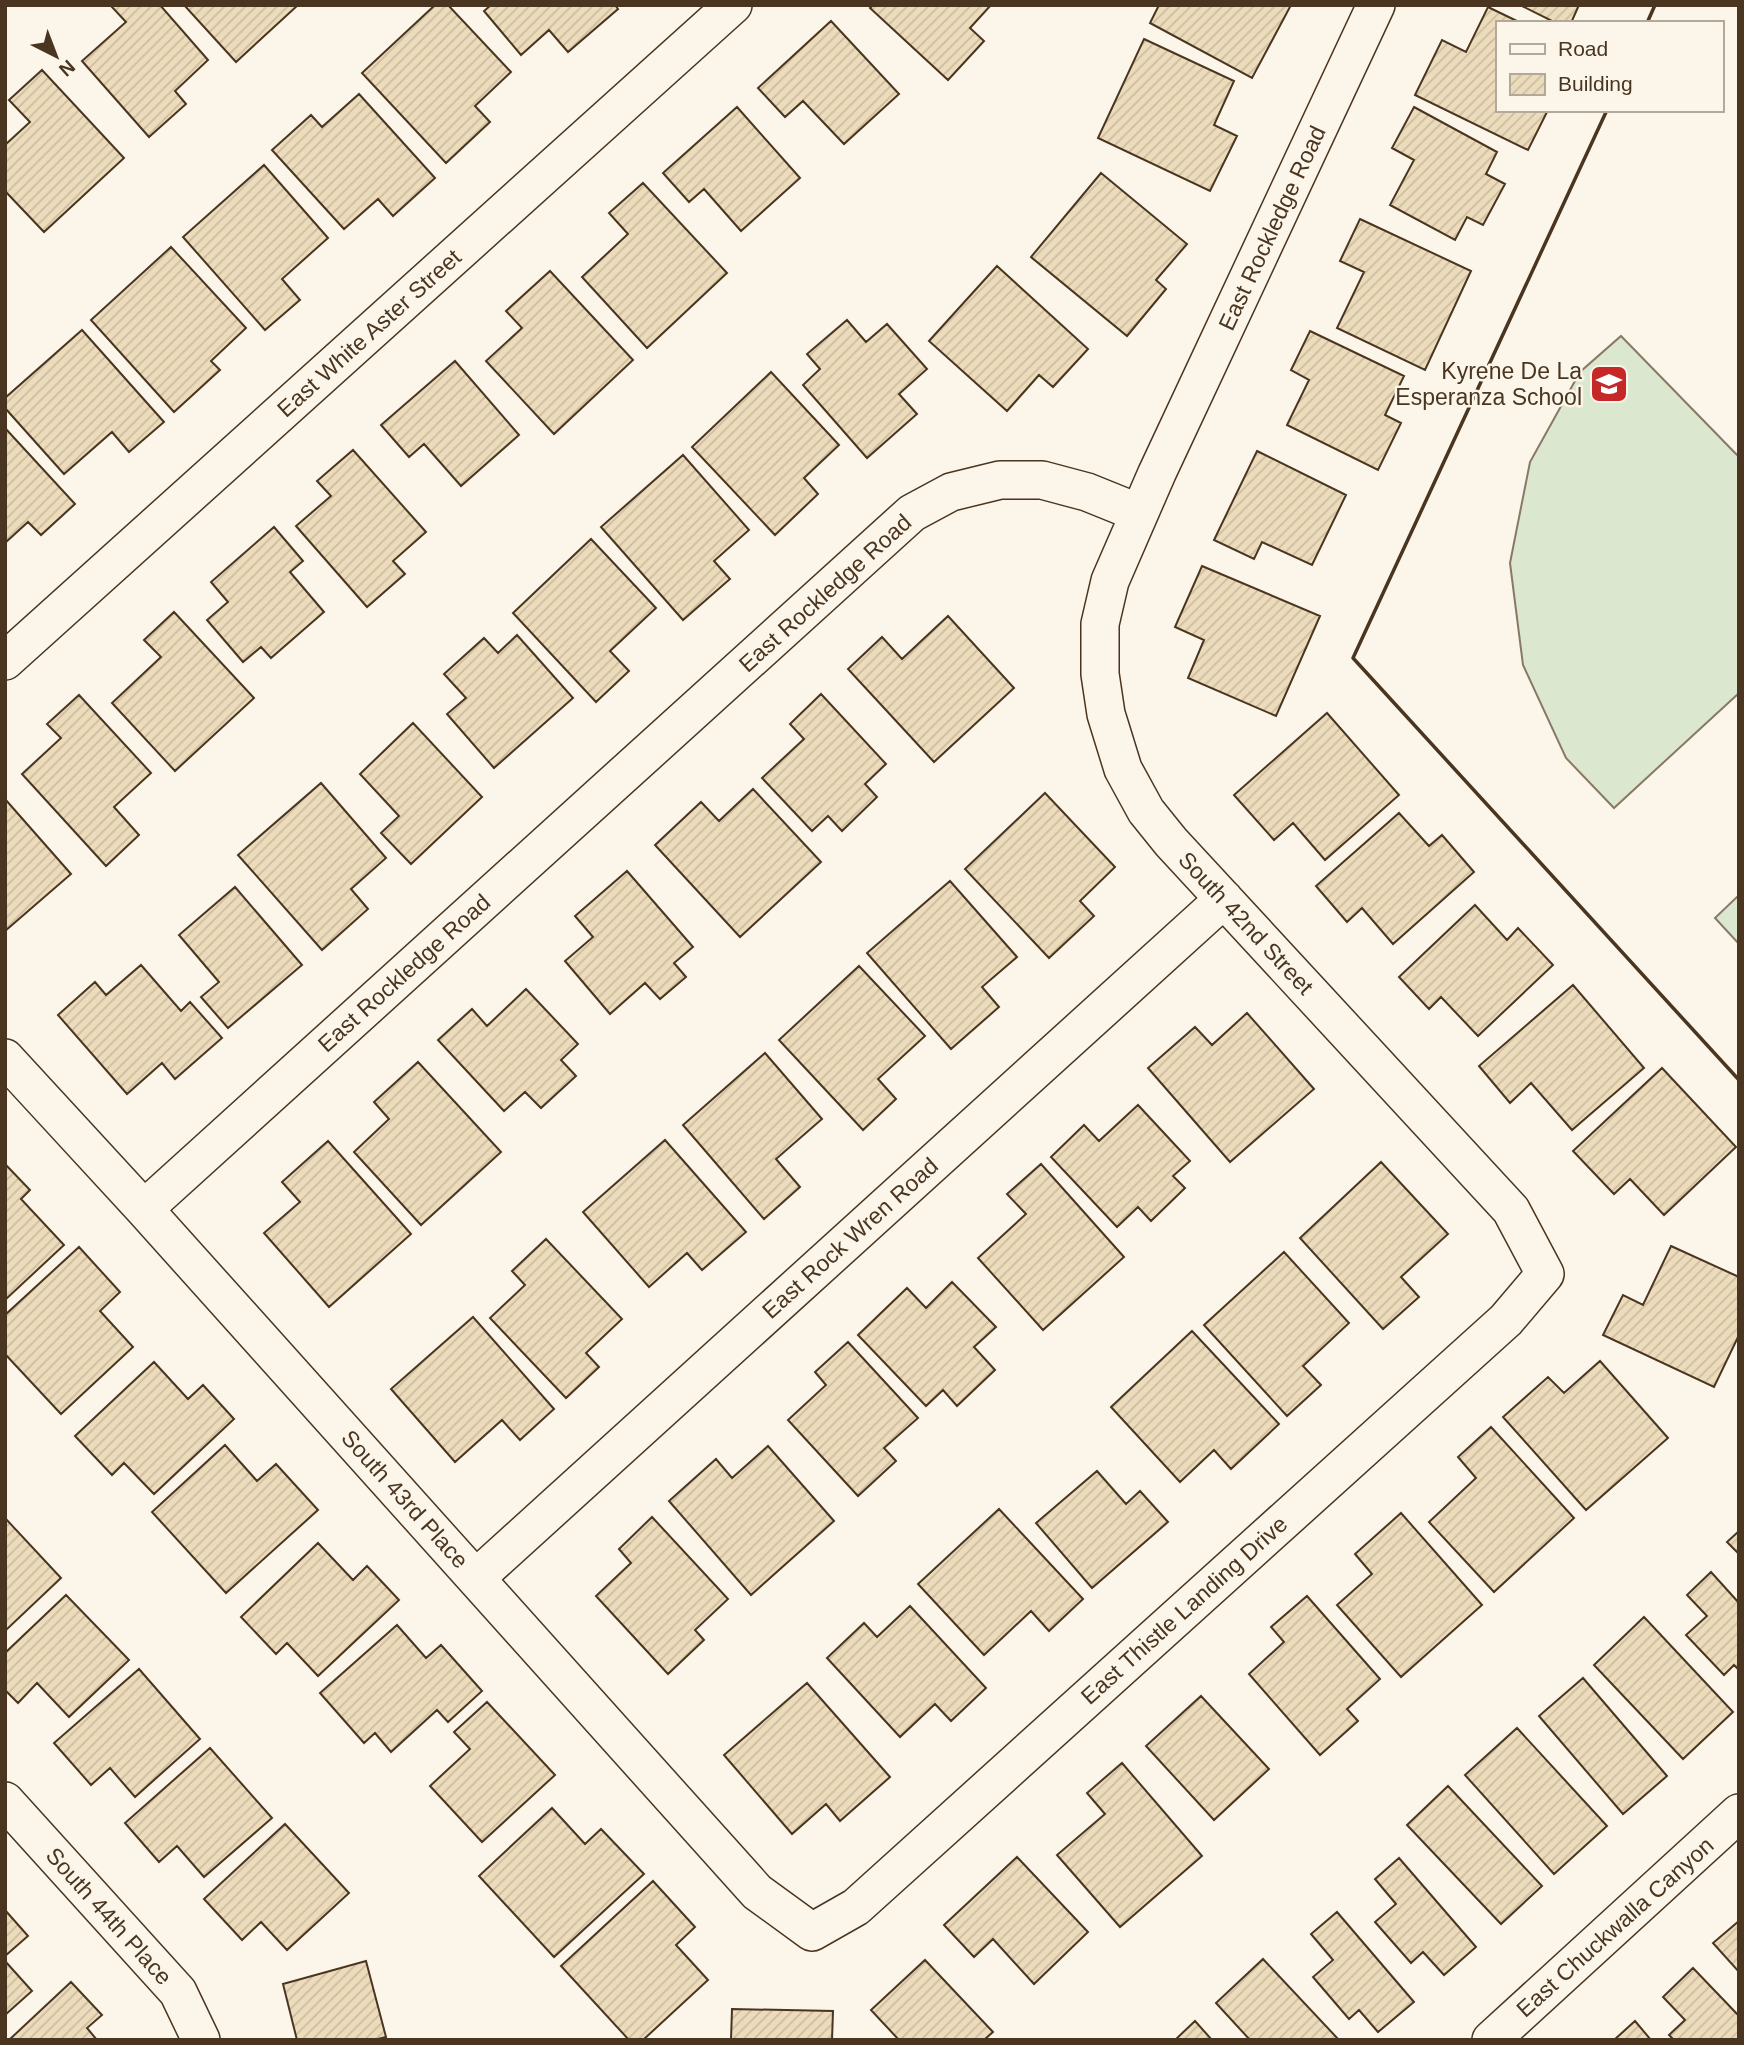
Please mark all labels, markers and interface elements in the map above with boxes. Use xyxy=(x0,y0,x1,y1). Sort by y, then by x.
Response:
north arrow xyxy=(21,21,91,91)
legend xyxy=(1496,21,1723,112)
text: Road xyxy=(1558,37,1608,60)
text: N xyxy=(55,56,79,81)
text: Building xyxy=(1558,72,1633,95)
street label: East Rockledge Road xyxy=(1213,122,1331,334)
street label: East White Aster Street xyxy=(272,243,466,422)
place label: Kyrene De La Esperanza School xyxy=(1395,358,1582,410)
school or university icon: Kyrene De La Esperanza School xyxy=(1588,363,1630,405)
street label: East Rockledge Road xyxy=(734,509,916,677)
street label: South 42nd Street xyxy=(1173,846,1319,1000)
street label: East Rockledge Road xyxy=(313,889,495,1057)
street label: East Rock Wren Road xyxy=(757,1152,943,1324)
street label: South 43rd Place xyxy=(336,1425,474,1573)
street label: East Thistle Landing Drive xyxy=(1076,1511,1292,1709)
street label: East Chuckwalla Canyon xyxy=(1511,1832,1719,2022)
street label: South 44th Place xyxy=(41,1842,177,1990)

